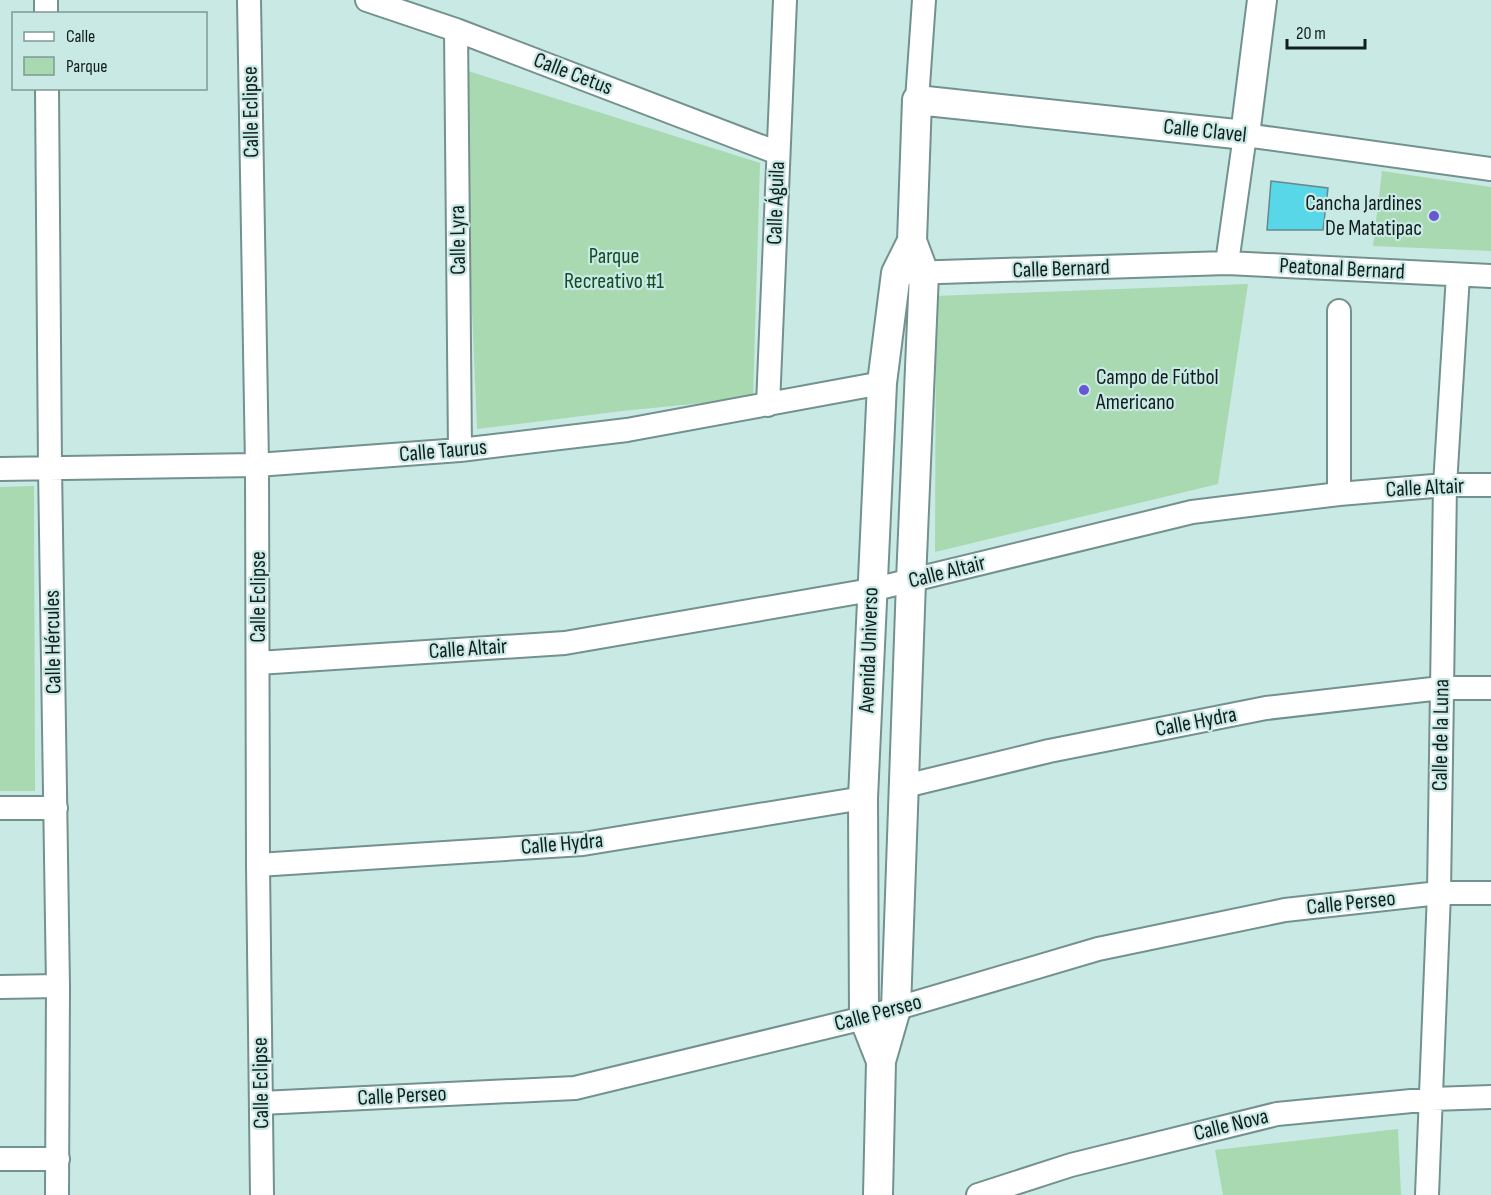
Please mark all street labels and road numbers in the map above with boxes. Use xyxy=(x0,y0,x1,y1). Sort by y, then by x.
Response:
street label: Calle Cetus xyxy=(530,47,616,101)
street label: Calle Eclipse xyxy=(237,66,265,158)
street label: Calle Clavel xyxy=(1162,113,1248,149)
street label: Calle Águila xyxy=(761,161,791,245)
street label: Calle Lyra xyxy=(444,205,472,275)
street label: Peatonal Bernard xyxy=(1279,252,1405,286)
street label: Calle Bernard xyxy=(1012,254,1110,284)
street label: Calle Taurus xyxy=(398,434,488,468)
street label: Calle Altair xyxy=(1385,472,1465,504)
street label: Calle Altair xyxy=(906,549,988,595)
street label: Calle Eclipse xyxy=(245,551,272,643)
street label: Avenida Universo xyxy=(853,587,885,714)
street label: Calle Hércules xyxy=(39,590,67,694)
street label: Calle Altair xyxy=(428,633,508,665)
street label: Calle de la Luna xyxy=(1427,679,1455,791)
street label: Calle Hydra xyxy=(1153,701,1239,743)
street label: Calle Hydra xyxy=(520,827,604,861)
street label: Calle Perseo xyxy=(1305,885,1397,921)
street label: Calle Perseo xyxy=(831,988,925,1038)
street label: Calle Eclipse xyxy=(247,1037,275,1129)
street label: Calle Perseo xyxy=(357,1080,447,1112)
street label: Calle Nova xyxy=(1191,1103,1271,1147)

